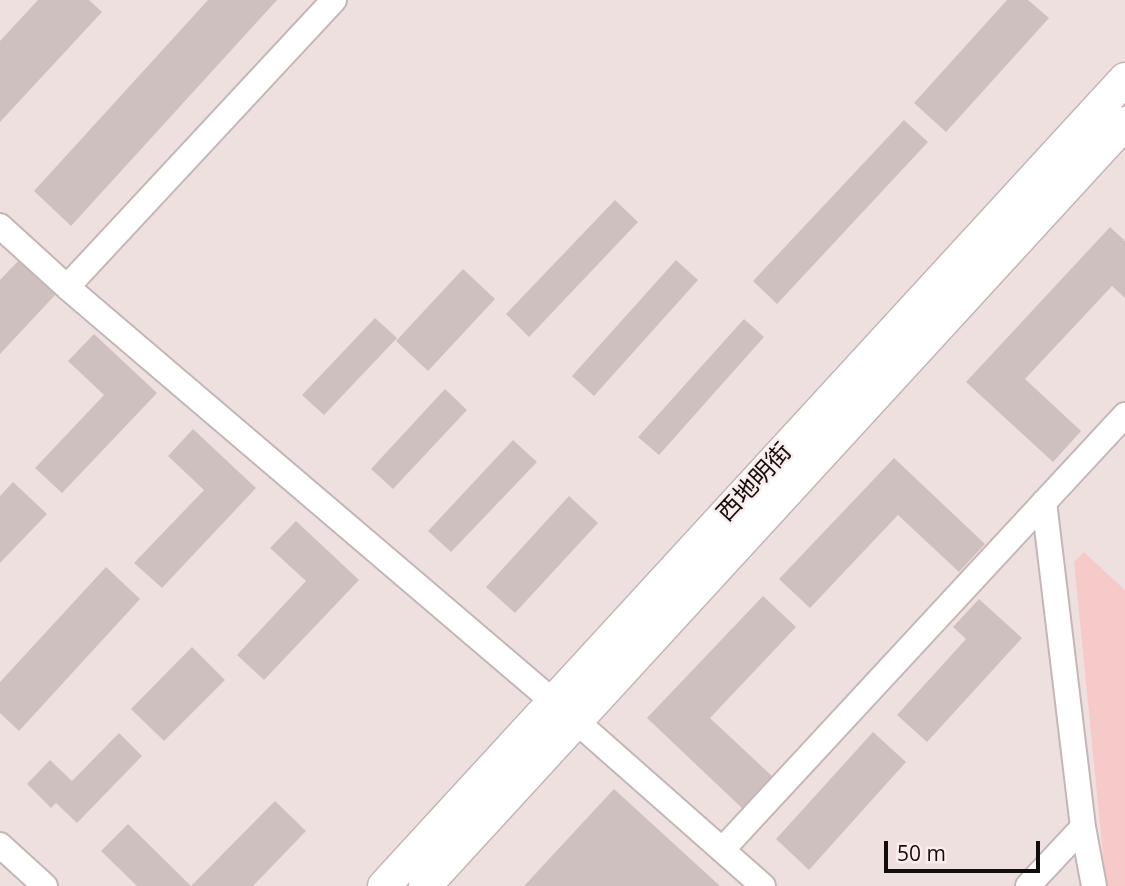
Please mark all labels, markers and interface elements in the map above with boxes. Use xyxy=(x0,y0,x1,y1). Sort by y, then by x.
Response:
street label: 西地明街 xyxy=(712,438,798,528)
scale bar xyxy=(887,826,1043,870)
text: 50 m xyxy=(897,839,946,867)

